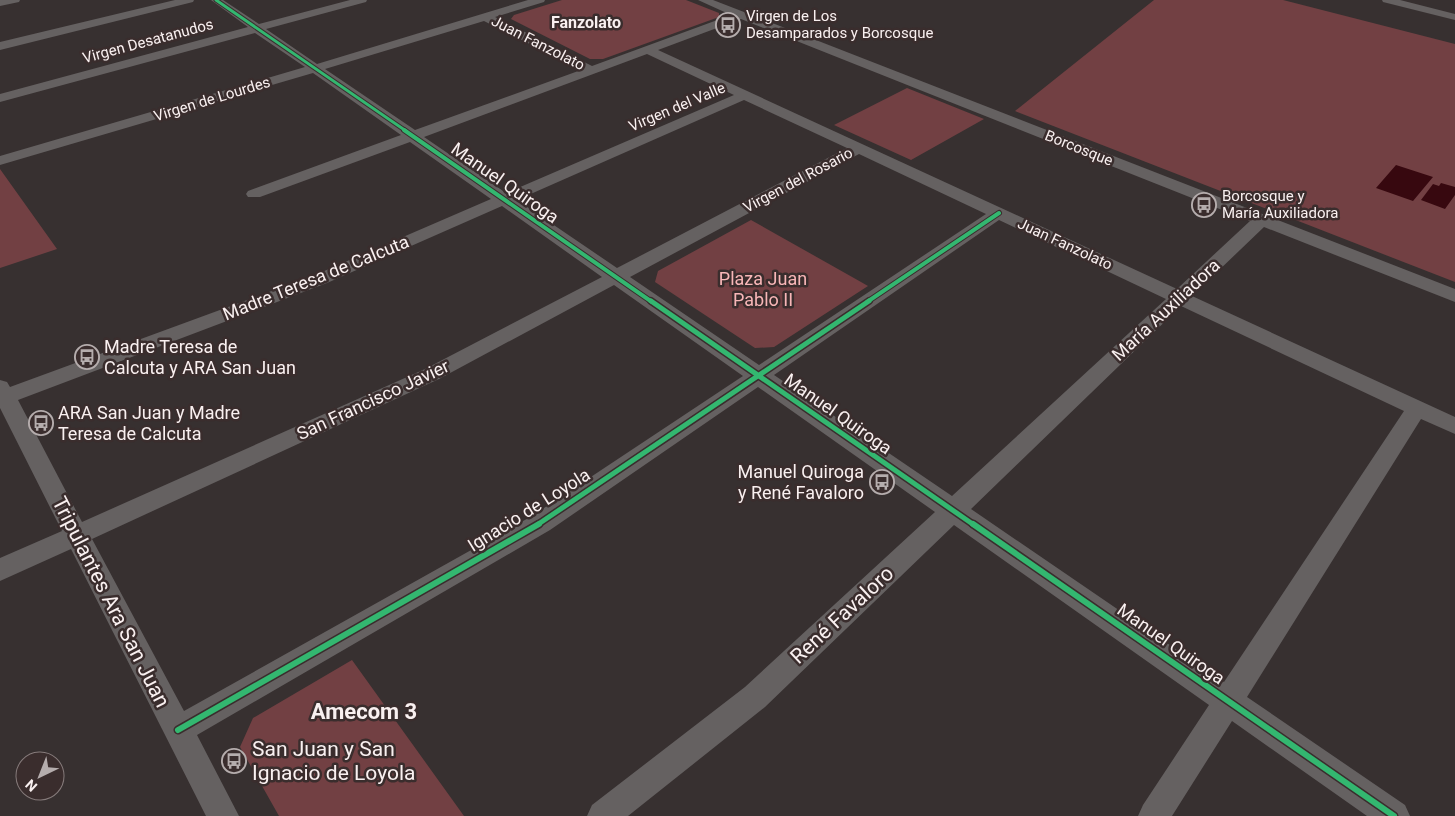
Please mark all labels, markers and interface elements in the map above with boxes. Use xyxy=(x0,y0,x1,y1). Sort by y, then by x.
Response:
place label: Virgen de Los Desamparados y Borcosque xyxy=(746,7,933,42)
street label: Juan Fanzolato xyxy=(488,12,588,74)
bus stop icon: Virgen de Los Desamparados y Borcosque xyxy=(715,12,741,38)
district label: Fanzolato xyxy=(551,13,621,32)
street label: Virgen Desatanudos xyxy=(81,15,215,67)
street label: Virgen de Lourdes xyxy=(152,73,272,125)
street label: Virgen del Valle xyxy=(626,79,728,135)
street label: Borcosque xyxy=(1042,126,1116,170)
street label: Manuel Quiroga xyxy=(447,138,563,227)
street label: Virgen del Rosario xyxy=(740,144,856,216)
place label: Borcosque y María Auxiliadora xyxy=(1222,187,1338,222)
bus stop icon: Borcosque y María Auxiliadora xyxy=(1191,192,1217,218)
street label: Juan Fanzolato xyxy=(1015,214,1115,274)
street label: Madre Teresa de Calcuta xyxy=(220,231,412,325)
street label: María Auxiliadora xyxy=(1107,254,1224,365)
park label: Plaza Juan Pablo II xyxy=(719,268,807,310)
place label: Madre Teresa de Calcuta y ARA San Juan xyxy=(104,336,296,378)
bus stop icon: Madre Teresa de Calcuta y ARA San Juan xyxy=(74,344,100,370)
street label: San Francisco Javier xyxy=(293,355,452,444)
street label: Manuel Quiroga xyxy=(780,369,896,458)
place label: ARA San Juan y Madre Teresa de Calcuta xyxy=(58,402,240,444)
bus stop icon: ARA San Juan y Madre Teresa de Calcuta xyxy=(28,410,54,436)
place label: Manuel Quiroga y René Favaloro xyxy=(737,461,864,503)
street label: Ignacio de Loyola xyxy=(464,464,594,556)
bus stop icon: Manuel Quiroga y René Favaloro xyxy=(869,469,895,495)
street label: Tripulantes Ara San Juan xyxy=(47,493,175,711)
street label: René Favaloro xyxy=(786,561,898,669)
street label: Manuel Quiroga xyxy=(1113,599,1229,688)
district label: Amecom 3 xyxy=(311,699,417,724)
place label: San Juan y San Ignacio de Loyola xyxy=(252,737,415,785)
bus stop icon: San Juan y San Ignacio de Loyola xyxy=(221,748,247,774)
north arrow xyxy=(15,751,65,801)
text: N xyxy=(22,776,40,795)

